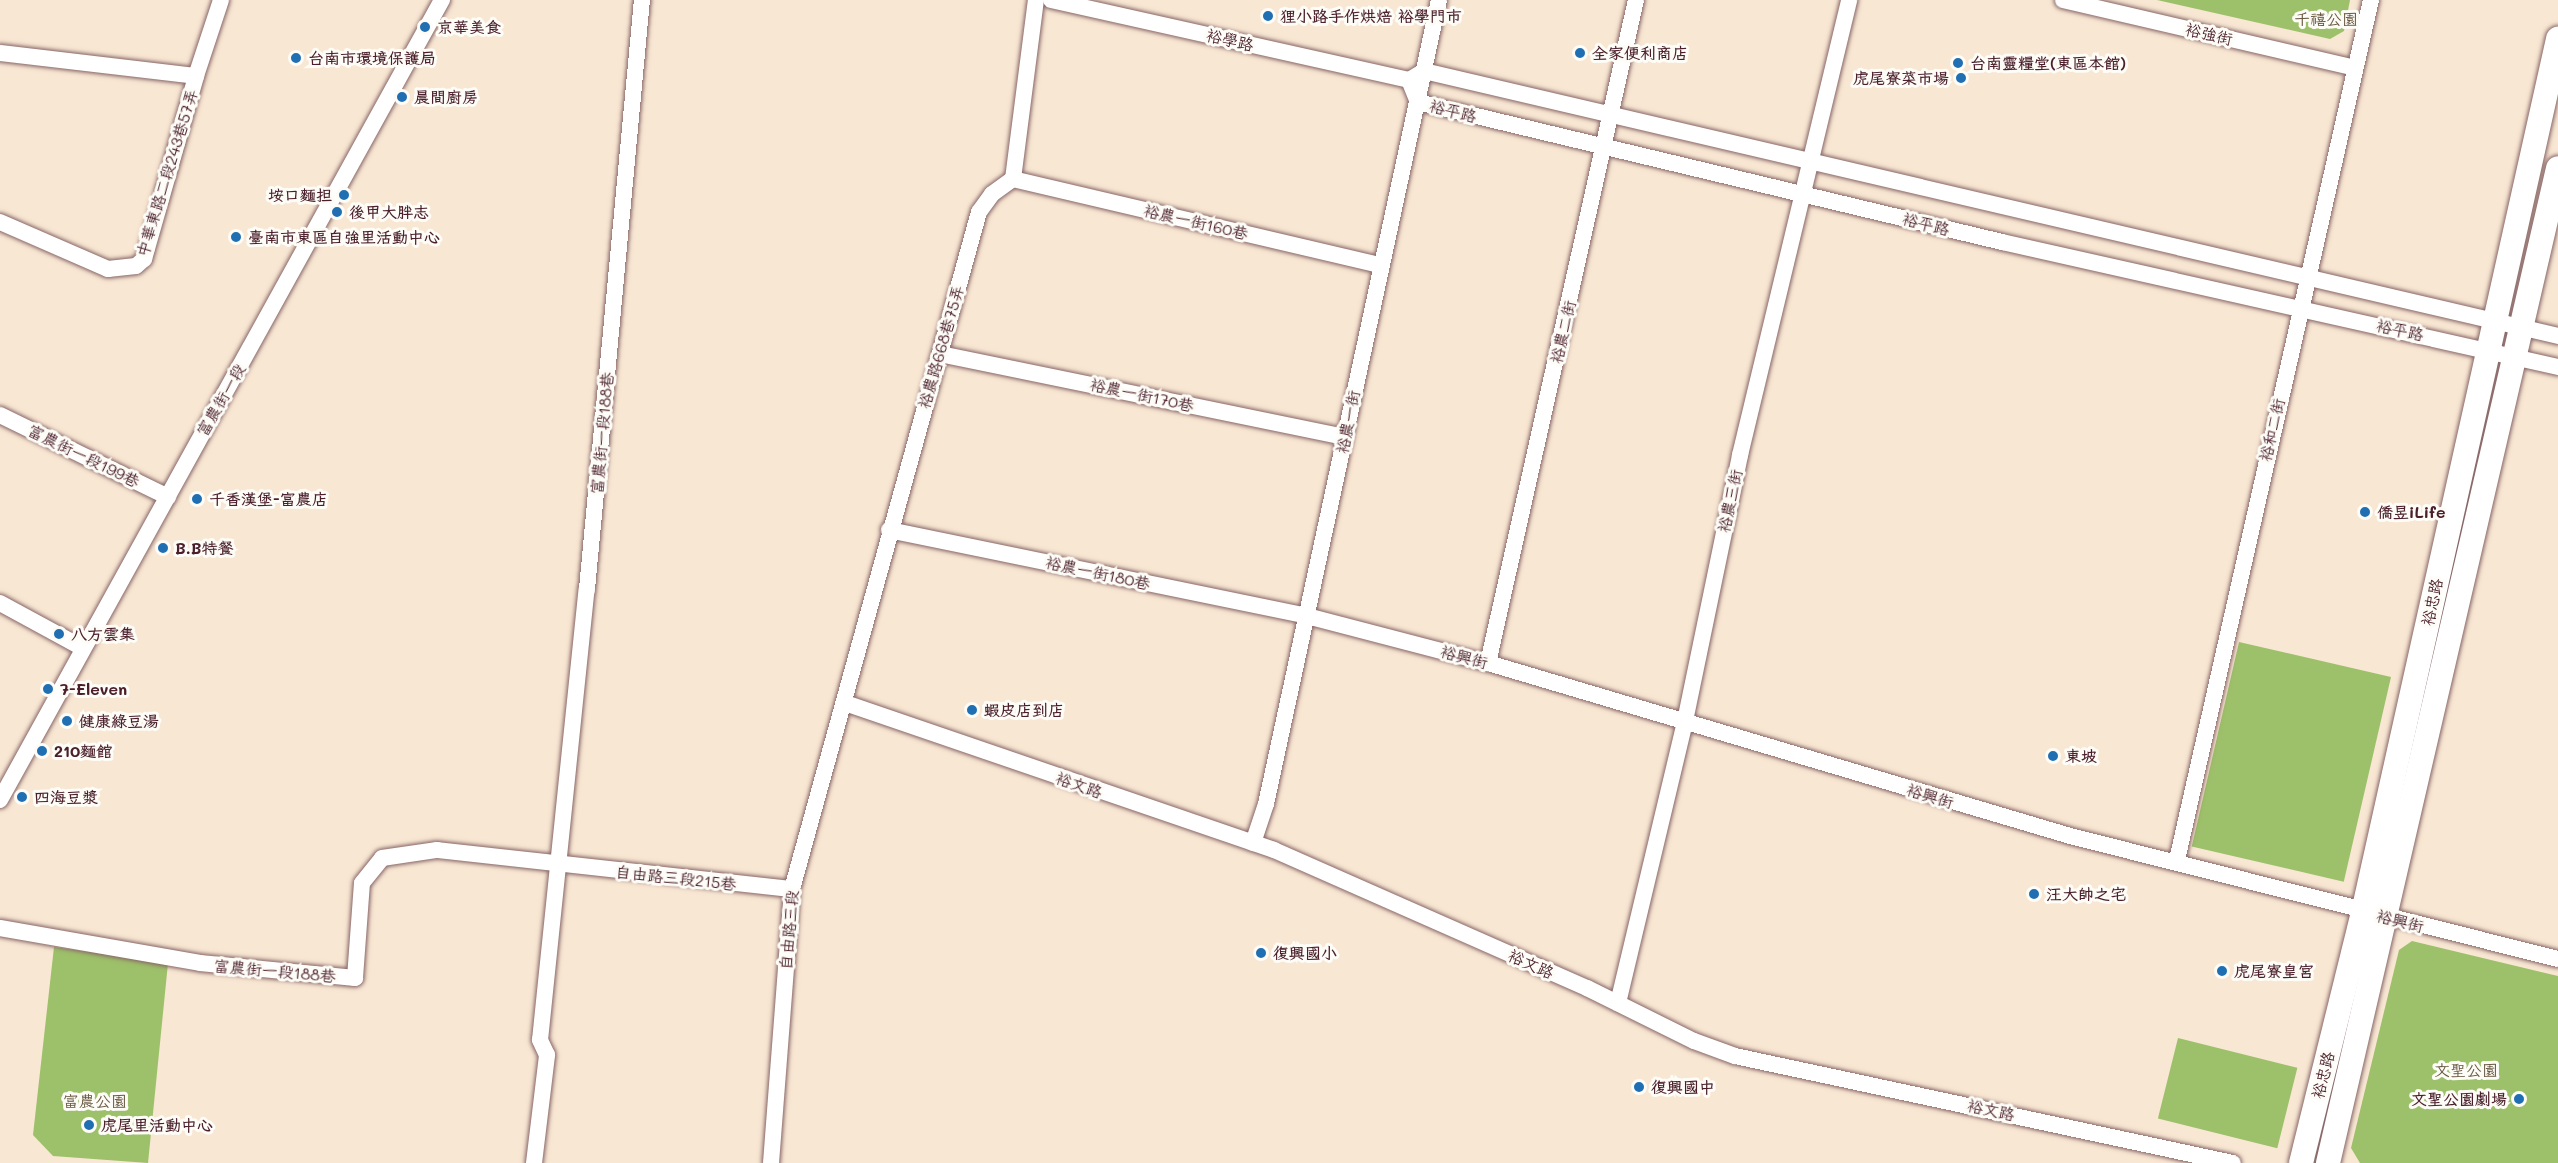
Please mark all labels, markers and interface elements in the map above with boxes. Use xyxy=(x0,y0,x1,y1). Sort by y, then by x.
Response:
place label: 狸小路手作烘焙 裕學門市 xyxy=(1280,6,1462,26)
marker: 狸小路手作烘焙 裕學門市 xyxy=(1261,9,1275,23)
park label: 千禧公園 xyxy=(2294,9,2358,29)
place label: 京華美食 xyxy=(437,17,501,37)
street label: 裕強街 xyxy=(2183,19,2235,49)
marker: 京華美食 xyxy=(418,20,432,34)
street label: 裕學路 xyxy=(1204,25,1256,55)
place label: 全家便利商店 xyxy=(1592,43,1688,63)
marker: 全家便利商店 xyxy=(1573,46,1587,60)
place label: 台南市環境保護局 xyxy=(308,48,436,68)
marker: 台南市環境保護局 xyxy=(289,51,303,65)
place label: 台南靈糧堂(東區本館) xyxy=(1970,53,2126,73)
marker: 台南靈糧堂(東區本館) xyxy=(1951,56,1965,70)
place label: 虎尾寮菜市場 xyxy=(1853,68,1949,88)
marker: 虎尾寮菜市場 xyxy=(1954,71,1968,85)
street label: 中華東路二段243巷57弄 xyxy=(132,87,202,259)
place label: 晨間廚房 xyxy=(414,87,478,107)
marker: 晨間廚房 xyxy=(395,90,409,104)
street label: 裕平路 xyxy=(1427,96,1479,126)
place label: 垵口麵担 xyxy=(268,185,332,205)
marker: 垵口麵担 xyxy=(337,188,351,202)
street label: 裕農一街160巷 xyxy=(1142,201,1250,243)
place label: 後甲大胖志 xyxy=(349,202,429,222)
marker: 後甲大胖志 xyxy=(330,205,344,219)
street label: 裕平路 xyxy=(1900,209,1952,239)
place label: 臺南市東區自強里活動中心 xyxy=(248,227,440,247)
marker: 臺南市東區自強里活動中心 xyxy=(229,230,243,244)
street label: 裕農路668巷75弄 xyxy=(914,283,968,411)
street label: 裕農二街 xyxy=(1546,299,1580,365)
street label: 裕平路 xyxy=(2375,316,2425,344)
street label: 富農街一段 xyxy=(193,361,249,439)
street label: 富農街一段188巷 xyxy=(587,371,617,495)
street label: 裕農一街170巷 xyxy=(1088,375,1196,415)
street label: 裕農一街 xyxy=(1332,389,1364,455)
street label: 裕和二街 xyxy=(2255,397,2289,463)
street label: 富農街一段199巷 xyxy=(25,421,143,491)
street label: 裕農三街 xyxy=(1714,468,1746,534)
place label: 千香漢堡-富農店 xyxy=(209,489,328,509)
marker: 千香漢堡-富農店 xyxy=(190,492,204,506)
place label: 僑昱iLife xyxy=(2377,502,2445,522)
marker: 僑昱iLife xyxy=(2358,505,2372,519)
place label: B.B特餐 xyxy=(175,538,233,558)
marker: B.B特餐 xyxy=(156,541,170,555)
street label: 裕農一街180巷 xyxy=(1044,553,1152,593)
street label: 裕忠路 xyxy=(2418,577,2446,627)
place label: 八方雲集 xyxy=(71,624,135,644)
marker: 八方雲集 xyxy=(52,627,66,641)
street label: 裕興街 xyxy=(1438,642,1490,672)
place label: 7-Eleven xyxy=(60,679,127,699)
marker: 7-Eleven xyxy=(41,682,55,696)
place label: 蝦皮店到店 xyxy=(984,700,1064,720)
marker: 蝦皮店到店 xyxy=(965,703,979,717)
place label: 健康綠豆湯 xyxy=(79,711,159,731)
marker: 健康綠豆湯 xyxy=(60,714,74,728)
place label: 210麵館 xyxy=(54,741,112,761)
marker: 210麵館 xyxy=(35,744,49,758)
place label: 東坡 xyxy=(2065,746,2097,766)
marker: 東坡 xyxy=(2046,749,2060,763)
street label: 裕文路 xyxy=(1053,768,1105,802)
street label: 裕興街 xyxy=(1904,780,1956,812)
place label: 四海豆漿 xyxy=(34,787,98,807)
marker: 四海豆漿 xyxy=(15,790,29,804)
street label: 自由路三段215巷 xyxy=(615,862,737,894)
place label: 汪大帥之宅 xyxy=(2046,884,2126,904)
marker: 汪大帥之宅 xyxy=(2027,887,2041,901)
street label: 自由路三段 xyxy=(776,889,802,971)
street label: 裕興街 xyxy=(2374,906,2426,936)
place label: 復興國小 xyxy=(1273,943,1337,963)
street label: 裕文路 xyxy=(1505,945,1557,983)
marker: 復興國小 xyxy=(1254,946,1268,960)
street label: 富農街一段188巷 xyxy=(213,956,337,986)
place label: 虎尾寮皇宮 xyxy=(2234,961,2314,981)
marker: 虎尾寮皇宮 xyxy=(2215,964,2229,978)
street label: 裕忠路 xyxy=(2308,1049,2338,1101)
park label: 文聖公園 xyxy=(2434,1060,2498,1080)
place label: 復興國中 xyxy=(1651,1077,1715,1097)
marker: 復興國中 xyxy=(1632,1080,1646,1094)
place label: 文聖公園劇場 xyxy=(2411,1089,2507,1109)
park label: 富農公園 xyxy=(63,1091,127,1111)
marker: 文聖公園劇場 xyxy=(2512,1092,2526,1106)
street label: 裕文路 xyxy=(1966,1096,2016,1124)
place label: 虎尾里活動中心 xyxy=(101,1115,213,1135)
marker: 虎尾里活動中心 xyxy=(82,1118,96,1132)

